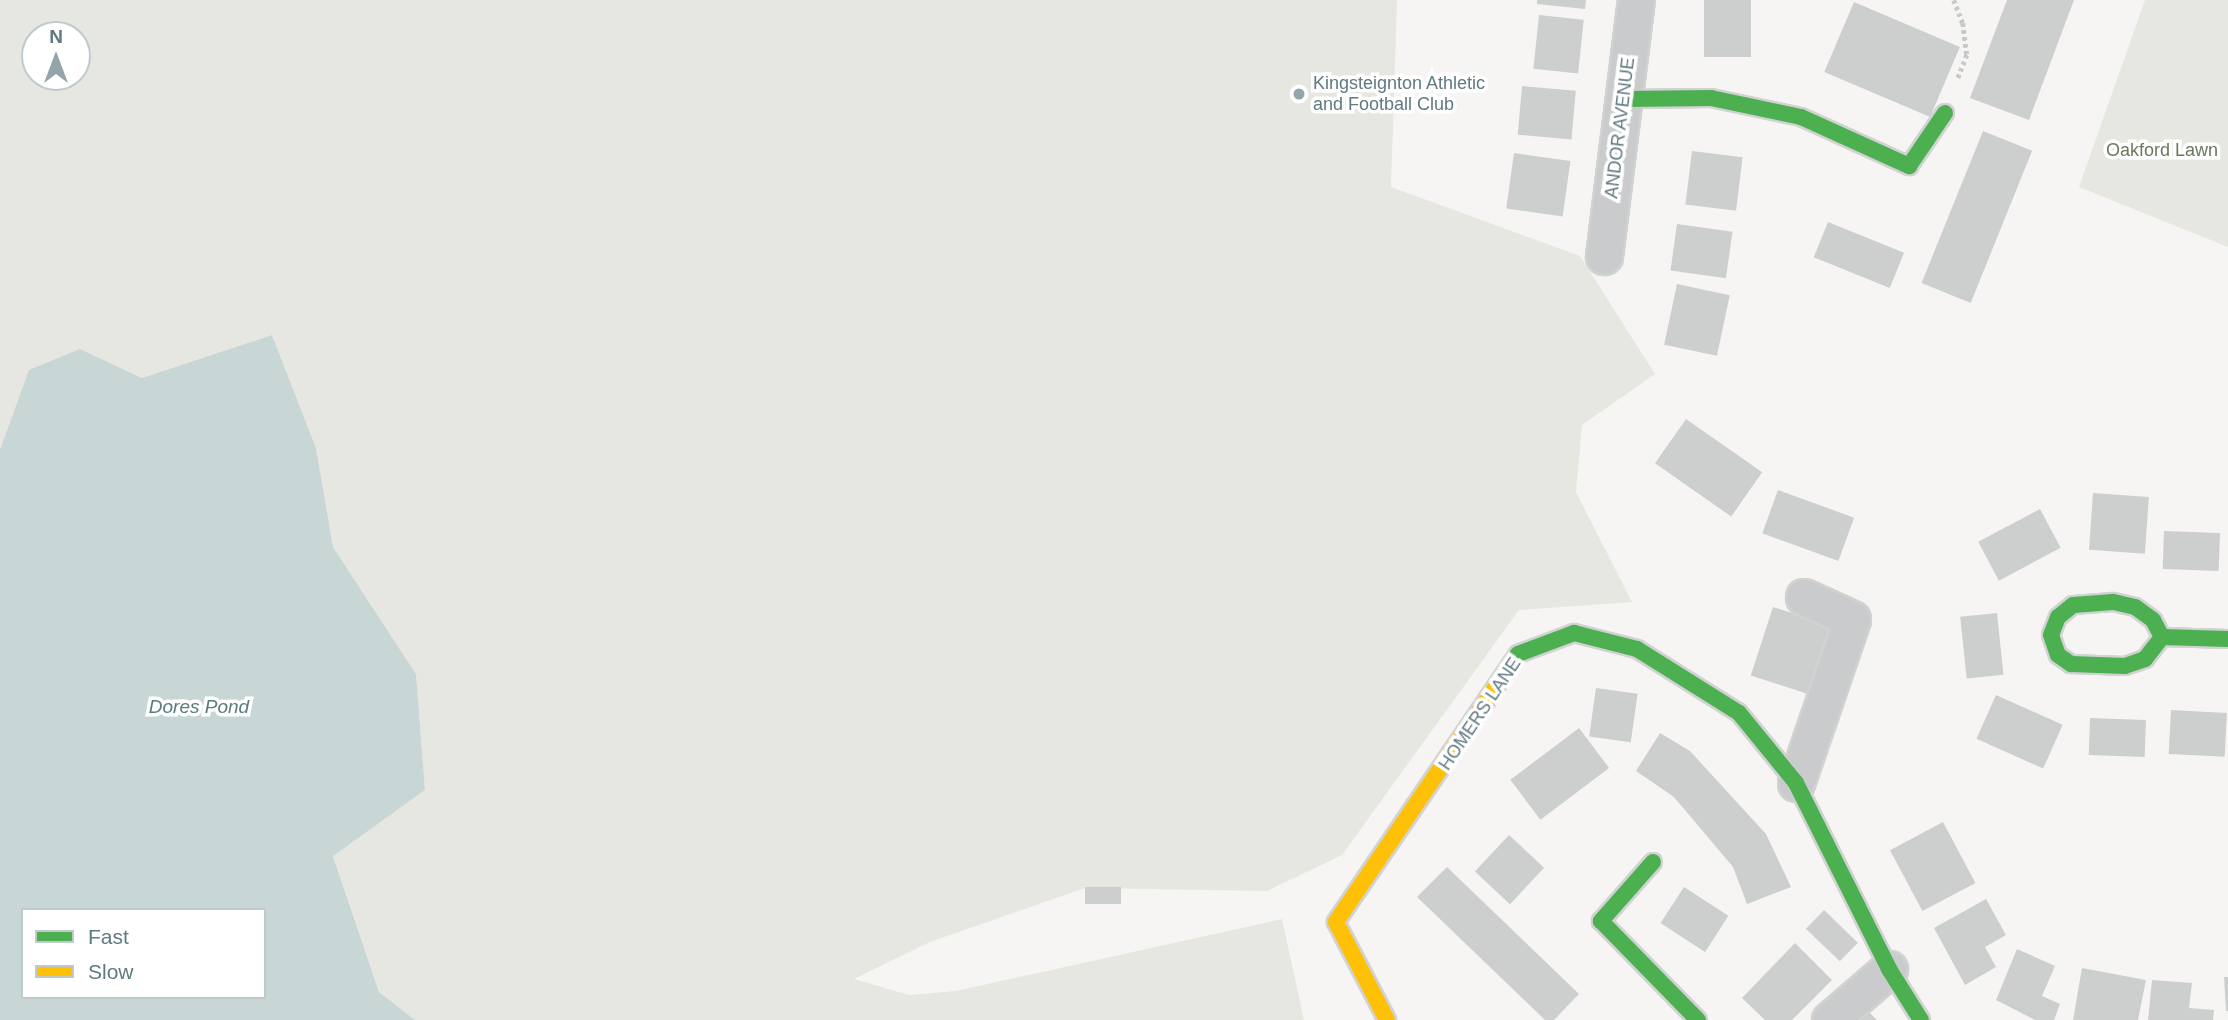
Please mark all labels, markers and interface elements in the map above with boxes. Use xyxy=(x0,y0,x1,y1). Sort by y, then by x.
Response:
north arrow xyxy=(21,21,91,91)
text: N xyxy=(49,26,63,47)
street label: ANDOR AVENUE xyxy=(1601,56,1639,200)
place label: Kingsteignton Athletic and Football Club xyxy=(1313,73,1486,116)
marker: Kingsteignton Athletic and Football Club xyxy=(1291,86,1307,102)
park label: Oakford Lawn xyxy=(2106,139,2218,161)
street label: HOMERS LANE xyxy=(1434,654,1526,774)
water label: Dores Pond xyxy=(149,696,249,718)
legend xyxy=(21,908,266,999)
text: Fast xyxy=(88,925,129,948)
text: Slow xyxy=(88,960,134,983)

